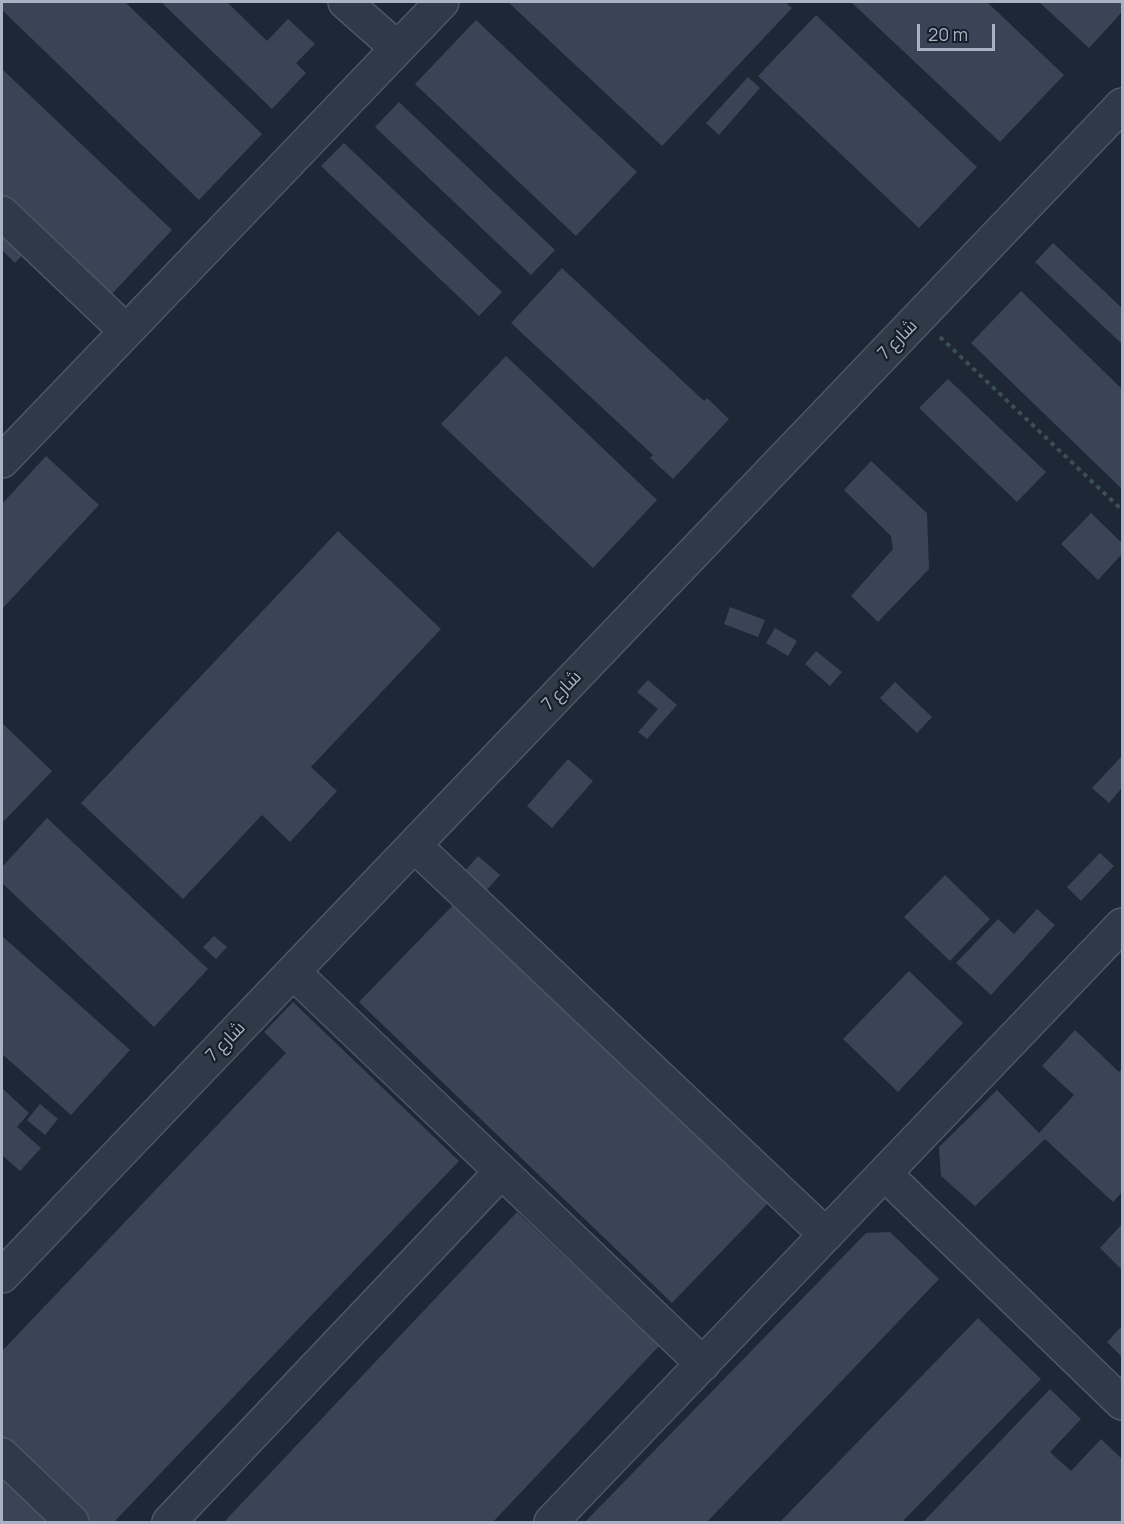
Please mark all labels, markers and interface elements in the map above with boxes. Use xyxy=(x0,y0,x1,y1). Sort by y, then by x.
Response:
scale bar xyxy=(920,12,998,50)
text: 20 m xyxy=(928,22,968,46)
street label: شارع 7 xyxy=(874,315,922,365)
street label: شارع 7 xyxy=(538,666,586,716)
street label: شارع 7 xyxy=(202,1017,250,1067)

